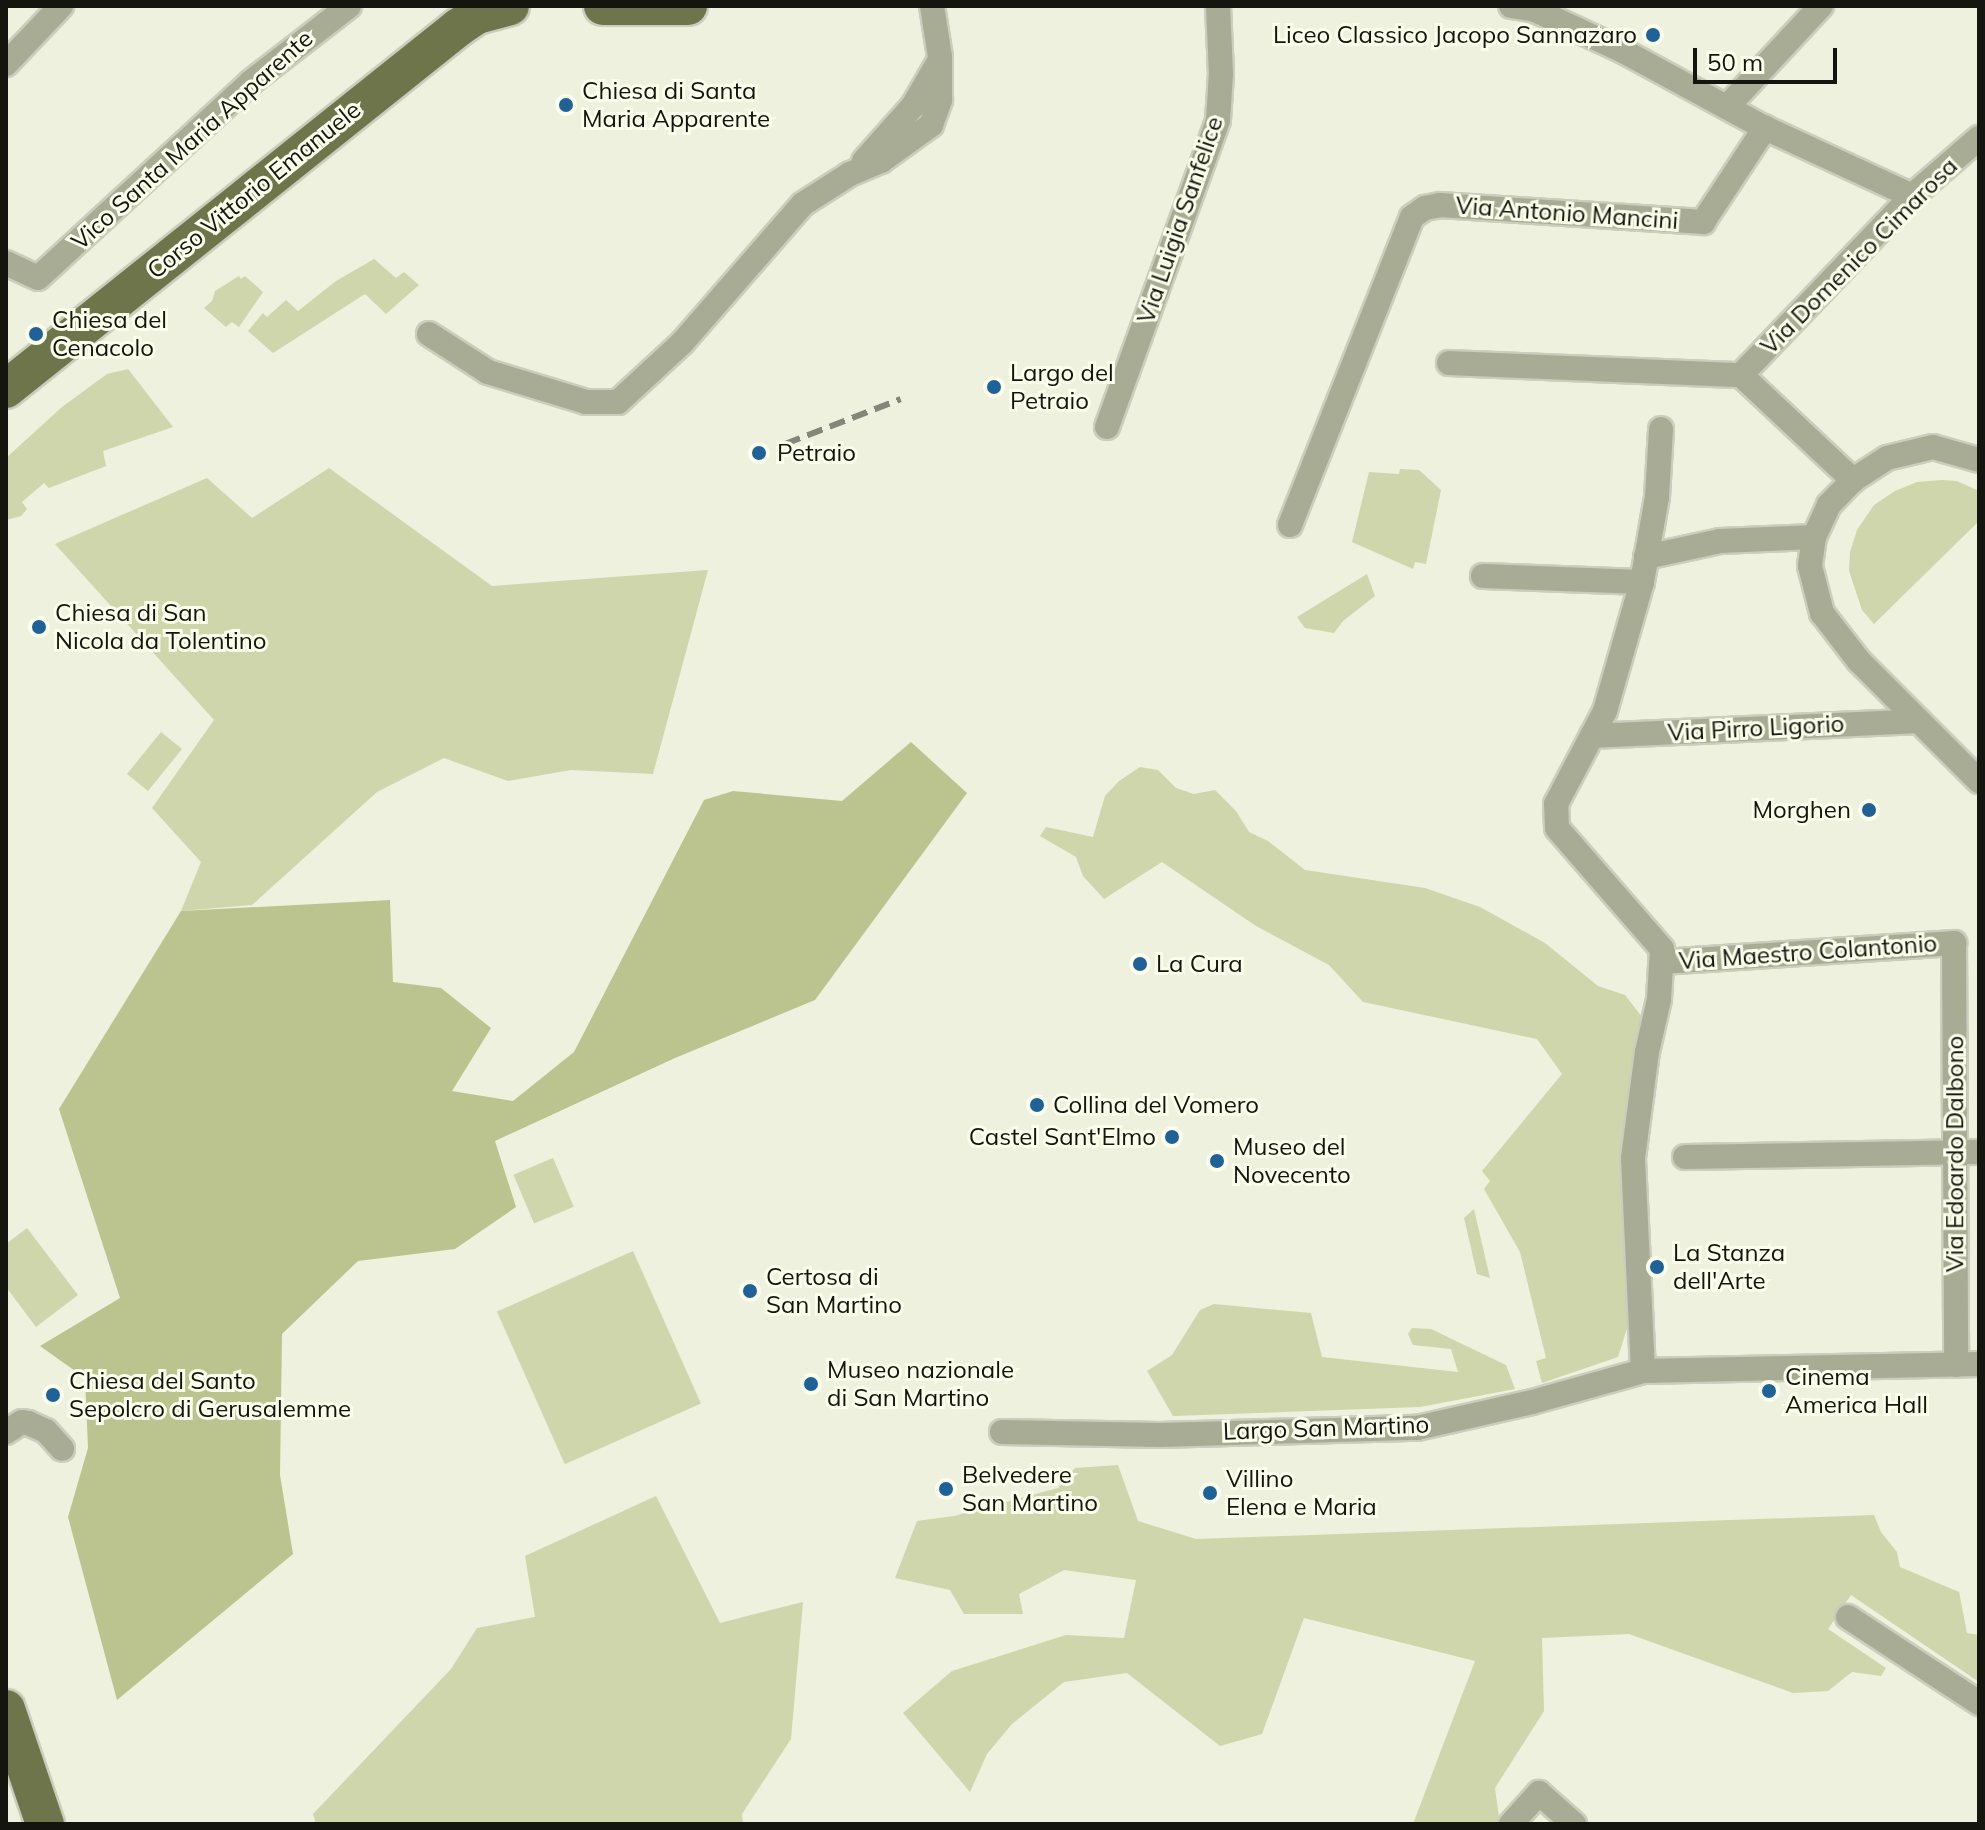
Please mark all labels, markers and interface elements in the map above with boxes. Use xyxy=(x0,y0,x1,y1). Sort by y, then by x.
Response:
place label: Liceo Classico Jacopo Sannazaro xyxy=(1273,21,1637,49)
street label: Vico Santa Maria Apparente xyxy=(66,24,318,256)
marker: Liceo Classico Jacopo Sannazaro xyxy=(1644,26,1662,44)
scale bar xyxy=(1697,32,1841,82)
text: 50 m xyxy=(1707,47,1763,77)
place label: Chiesa di Santa Maria Apparente xyxy=(582,77,770,133)
street label: Corso Vittorio Emanuele xyxy=(142,95,366,285)
marker: Chiesa di Santa Maria Apparente xyxy=(557,96,575,114)
street label: Via Luigia Sanfelice xyxy=(1131,113,1229,327)
street label: Via Domenico Cimarosa xyxy=(1755,152,1963,360)
street label: Via Antonio Mancini xyxy=(1455,191,1679,235)
place label: Chiesa del Cenacolo xyxy=(52,306,167,362)
marker: Chiesa del Cenacolo xyxy=(27,325,45,343)
place label: Largo del Petraio xyxy=(1010,359,1114,415)
marker: Largo del Petraio xyxy=(985,378,1003,396)
place label: Petraio xyxy=(777,439,856,467)
marker: Petraio xyxy=(748,442,770,464)
place label: Chiesa di San Nicola da Tolentino xyxy=(55,599,267,655)
marker: Chiesa di San Nicola da Tolentino xyxy=(30,618,48,636)
street label: Via Pirro Ligorio xyxy=(1667,709,1845,747)
place label: Morghen xyxy=(1752,796,1851,824)
marker: Morghen xyxy=(1858,799,1880,821)
street label: Via Maestro Colantonio xyxy=(1678,929,1938,975)
place label: La Cura xyxy=(1156,950,1243,978)
marker: La Cura xyxy=(1131,955,1149,973)
street label: Via Edoardo Dalbono xyxy=(1941,1036,1969,1272)
place label: Collina del Vomero xyxy=(1053,1091,1259,1119)
marker: Collina del Vomero xyxy=(1028,1096,1046,1114)
place label: Castel Sant'Elmo xyxy=(969,1123,1156,1151)
marker: Castel Sant'Elmo xyxy=(1163,1128,1181,1146)
place label: Museo del Novecento xyxy=(1233,1133,1351,1189)
marker: Museo del Novecento xyxy=(1208,1152,1226,1170)
place label: La Stanza dell'Arte xyxy=(1673,1239,1785,1295)
marker: La Stanza dell'Arte xyxy=(1648,1258,1666,1276)
place label: Certosa di San Martino xyxy=(766,1263,902,1319)
marker: Certosa di San Martino xyxy=(741,1282,759,1300)
place label: Museo nazionale di San Martino xyxy=(827,1356,1014,1412)
place label: Cinema America Hall xyxy=(1785,1363,1928,1419)
place label: Chiesa del Santo Sepolcro di Gerusalemme xyxy=(69,1367,351,1423)
marker: Museo nazionale di San Martino xyxy=(802,1375,820,1393)
marker: Cinema America Hall xyxy=(1760,1382,1778,1400)
marker: Chiesa del Santo Sepolcro di Gerusalemme xyxy=(44,1386,62,1404)
street label: Largo San Martino xyxy=(1222,1410,1430,1446)
place label: Belvedere San Martino xyxy=(962,1461,1098,1517)
place label: Villino Elena e Maria xyxy=(1226,1465,1377,1521)
marker: Belvedere San Martino xyxy=(937,1480,955,1498)
marker: Villino Elena e Maria xyxy=(1201,1484,1219,1502)

